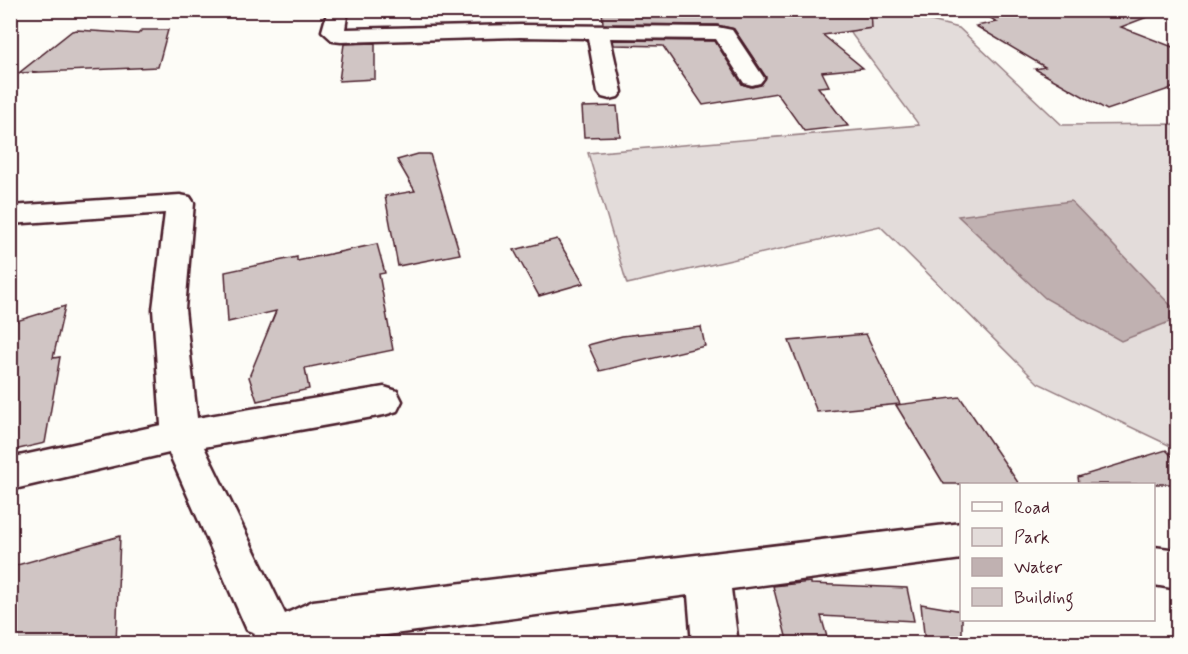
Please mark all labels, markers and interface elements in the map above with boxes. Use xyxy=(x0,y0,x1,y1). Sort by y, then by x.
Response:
legend xyxy=(960,483,1155,621)
text: Road xyxy=(1014,496,1050,520)
text: Park xyxy=(1014,526,1050,550)
text: Water xyxy=(1014,556,1063,580)
text: Building xyxy=(1014,586,1074,612)

